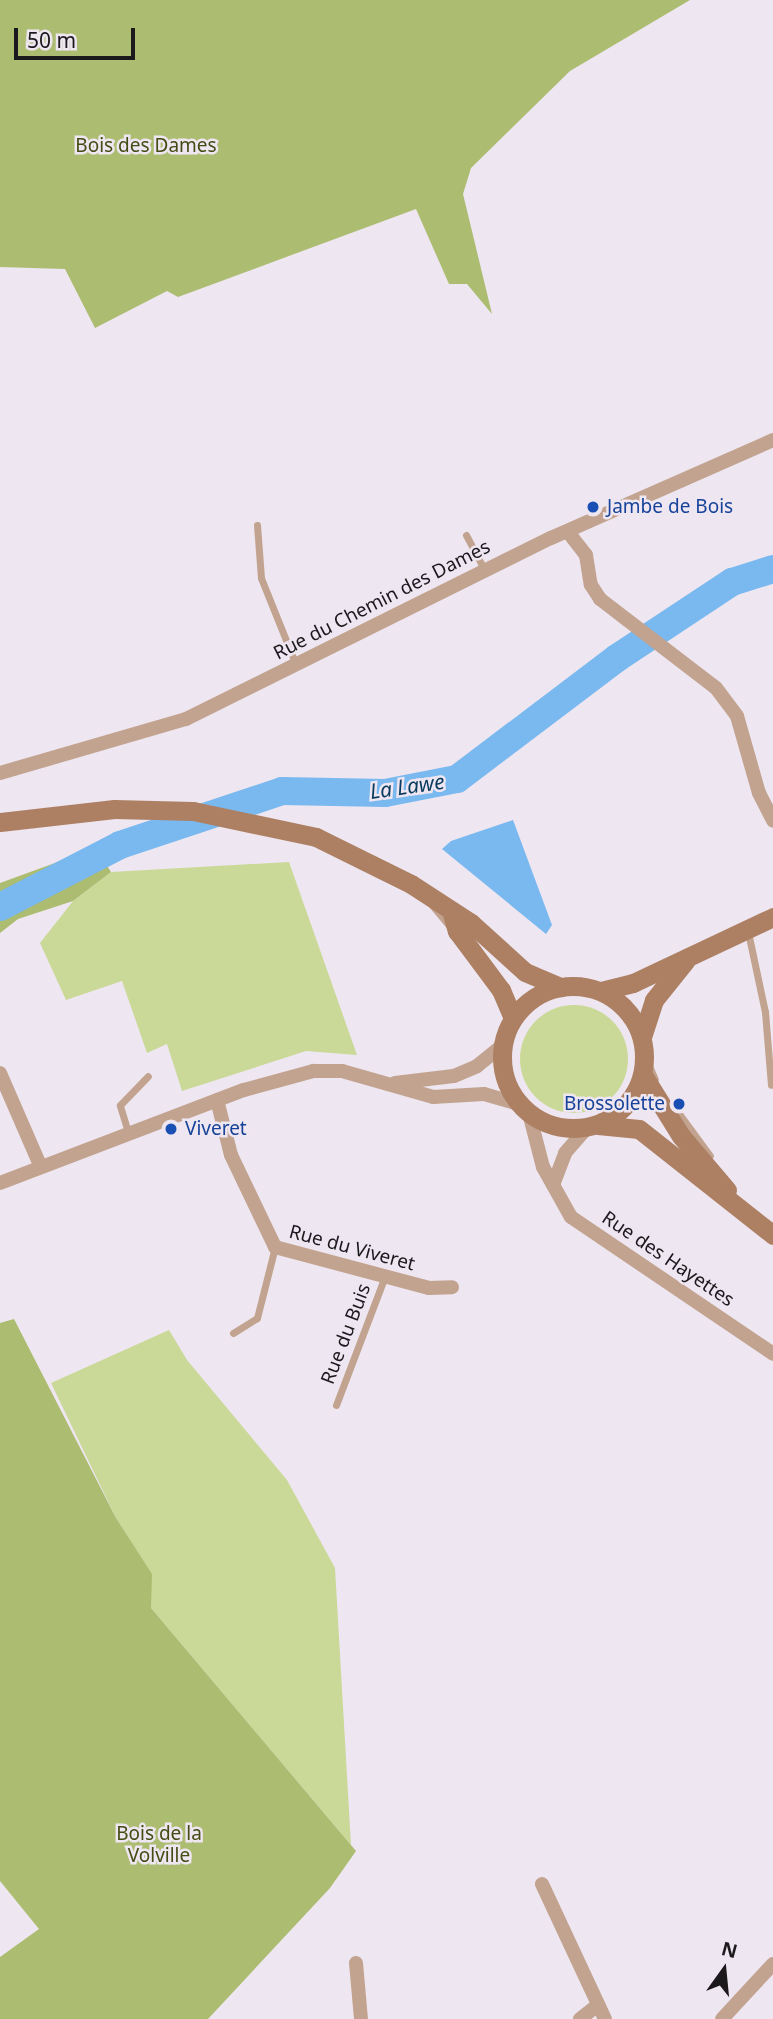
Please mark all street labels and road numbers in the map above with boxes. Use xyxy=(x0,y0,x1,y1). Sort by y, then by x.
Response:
street label: Rue du Chemin des Dames xyxy=(270,535,494,665)
street label: Rue des Hayettes xyxy=(598,1206,738,1312)
street label: Rue du Viveret xyxy=(287,1220,417,1276)
street label: Rue du Buis xyxy=(316,1281,376,1387)

